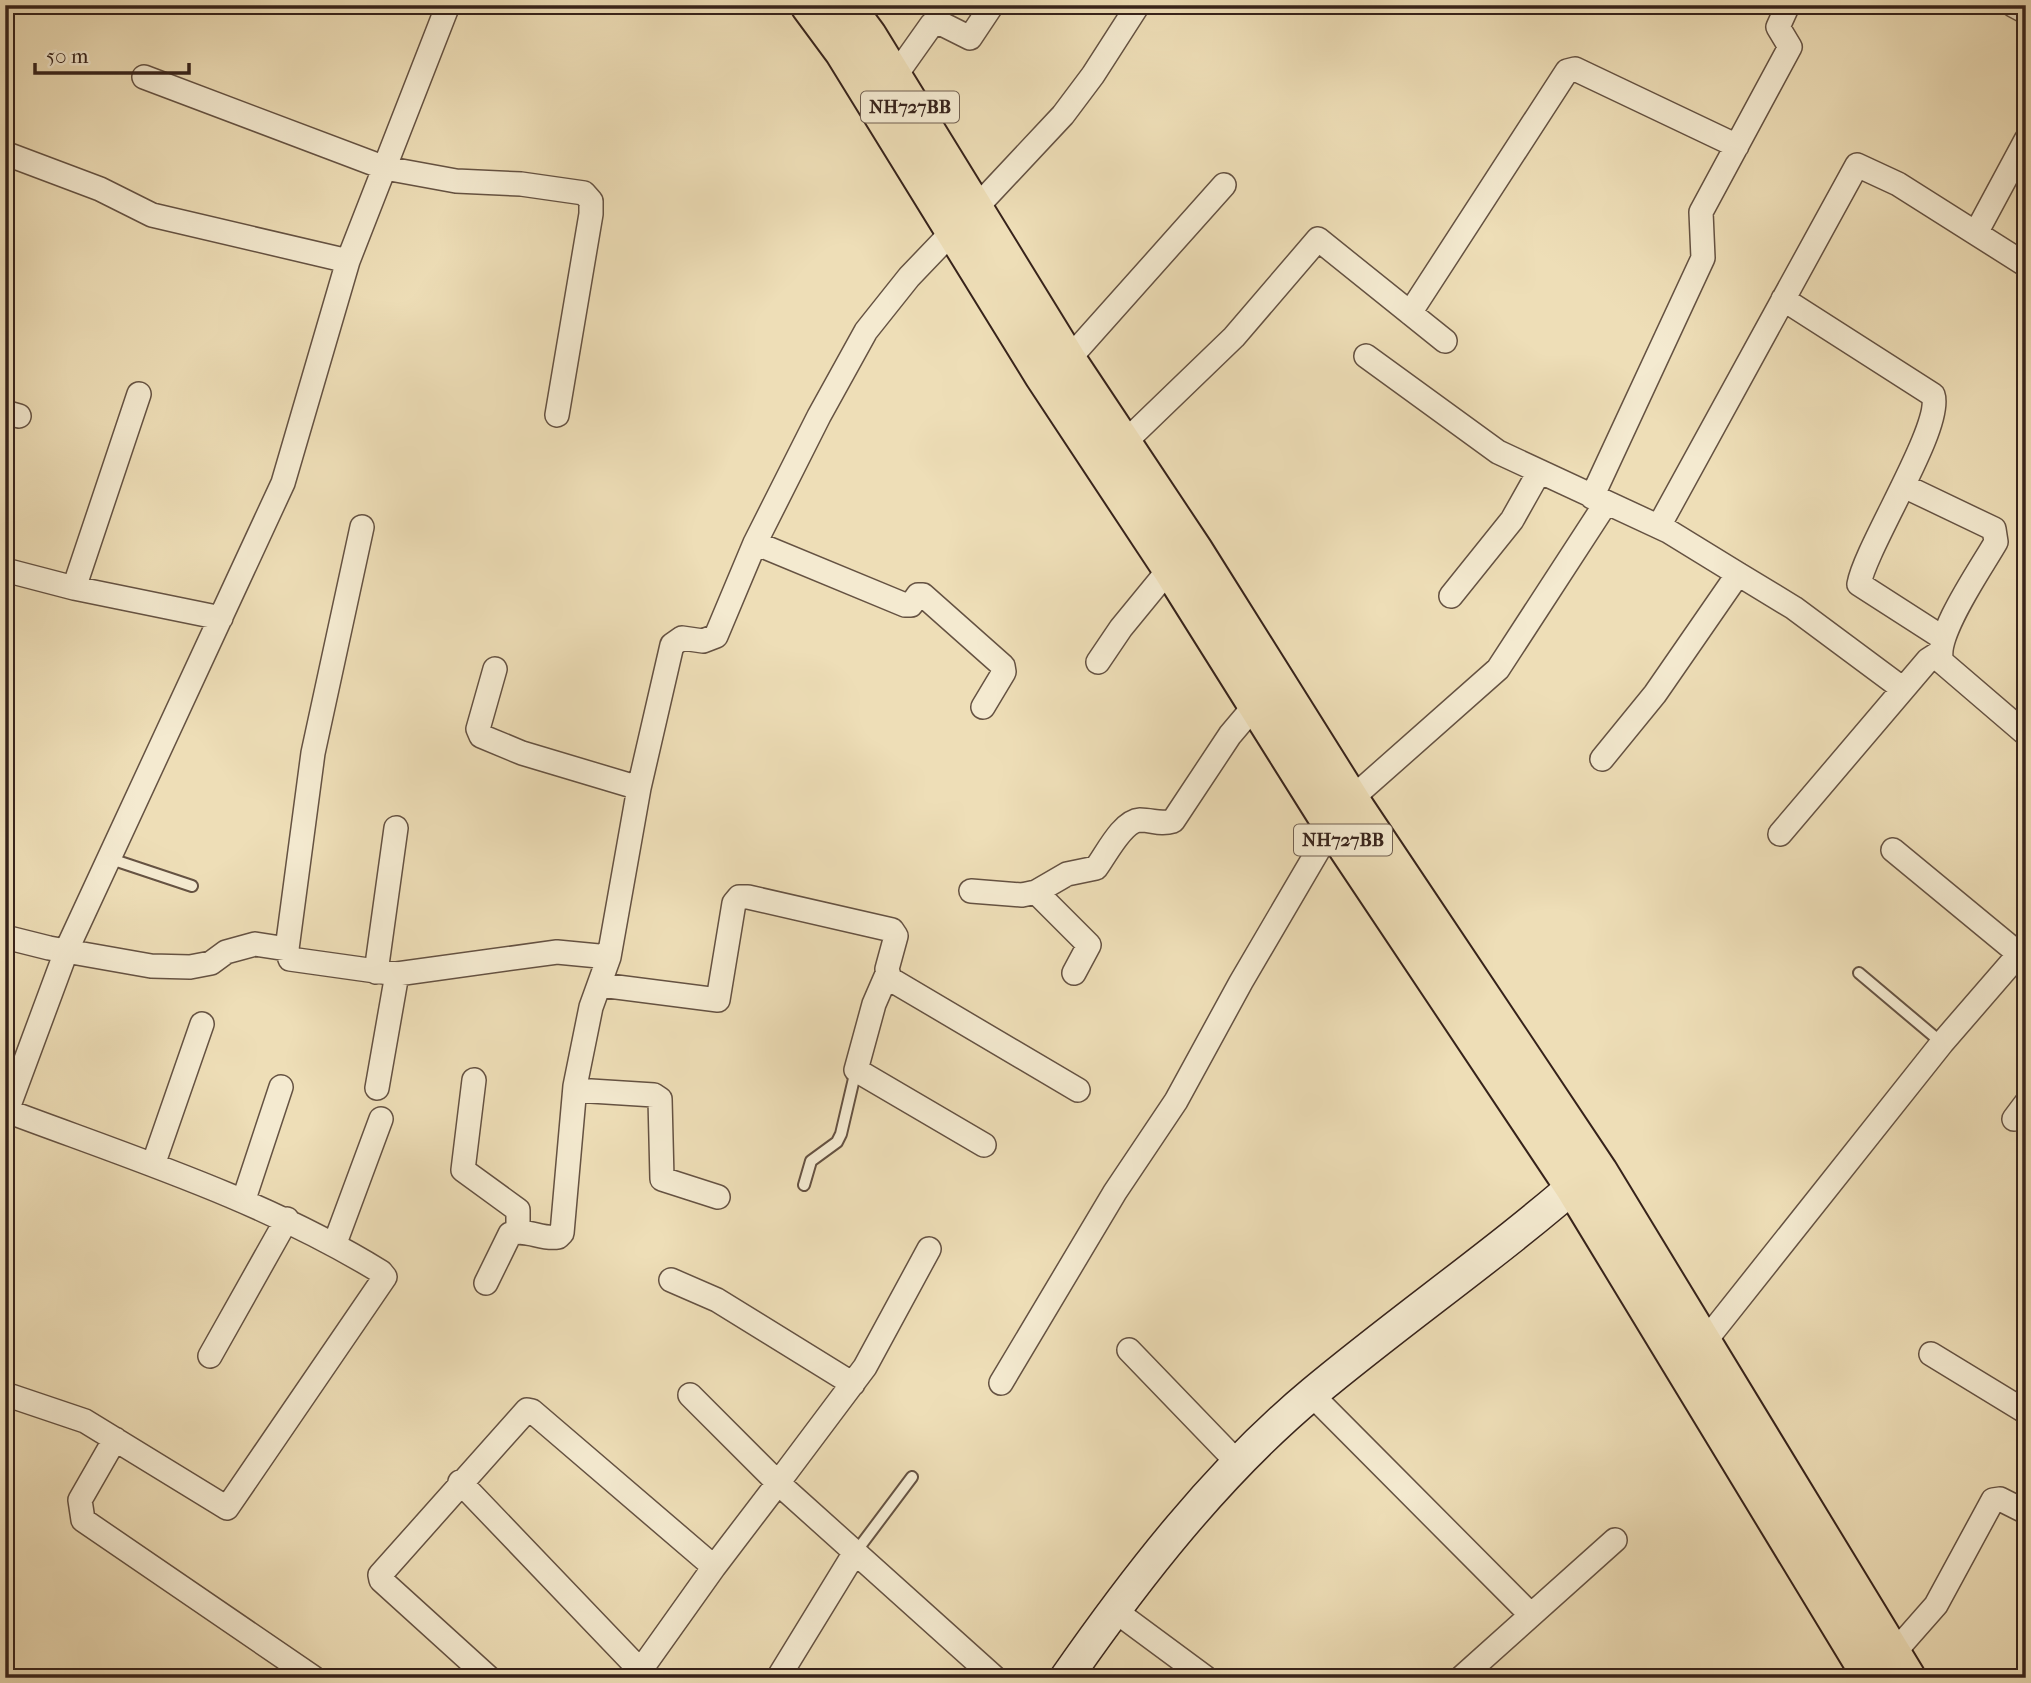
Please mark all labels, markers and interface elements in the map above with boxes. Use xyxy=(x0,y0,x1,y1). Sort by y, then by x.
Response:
scale bar xyxy=(35,32,189,76)
text: 50 m xyxy=(46,44,89,68)
road number: NH727BB xyxy=(861,92,959,122)
road number: NH727BB xyxy=(1294,824,1392,856)

